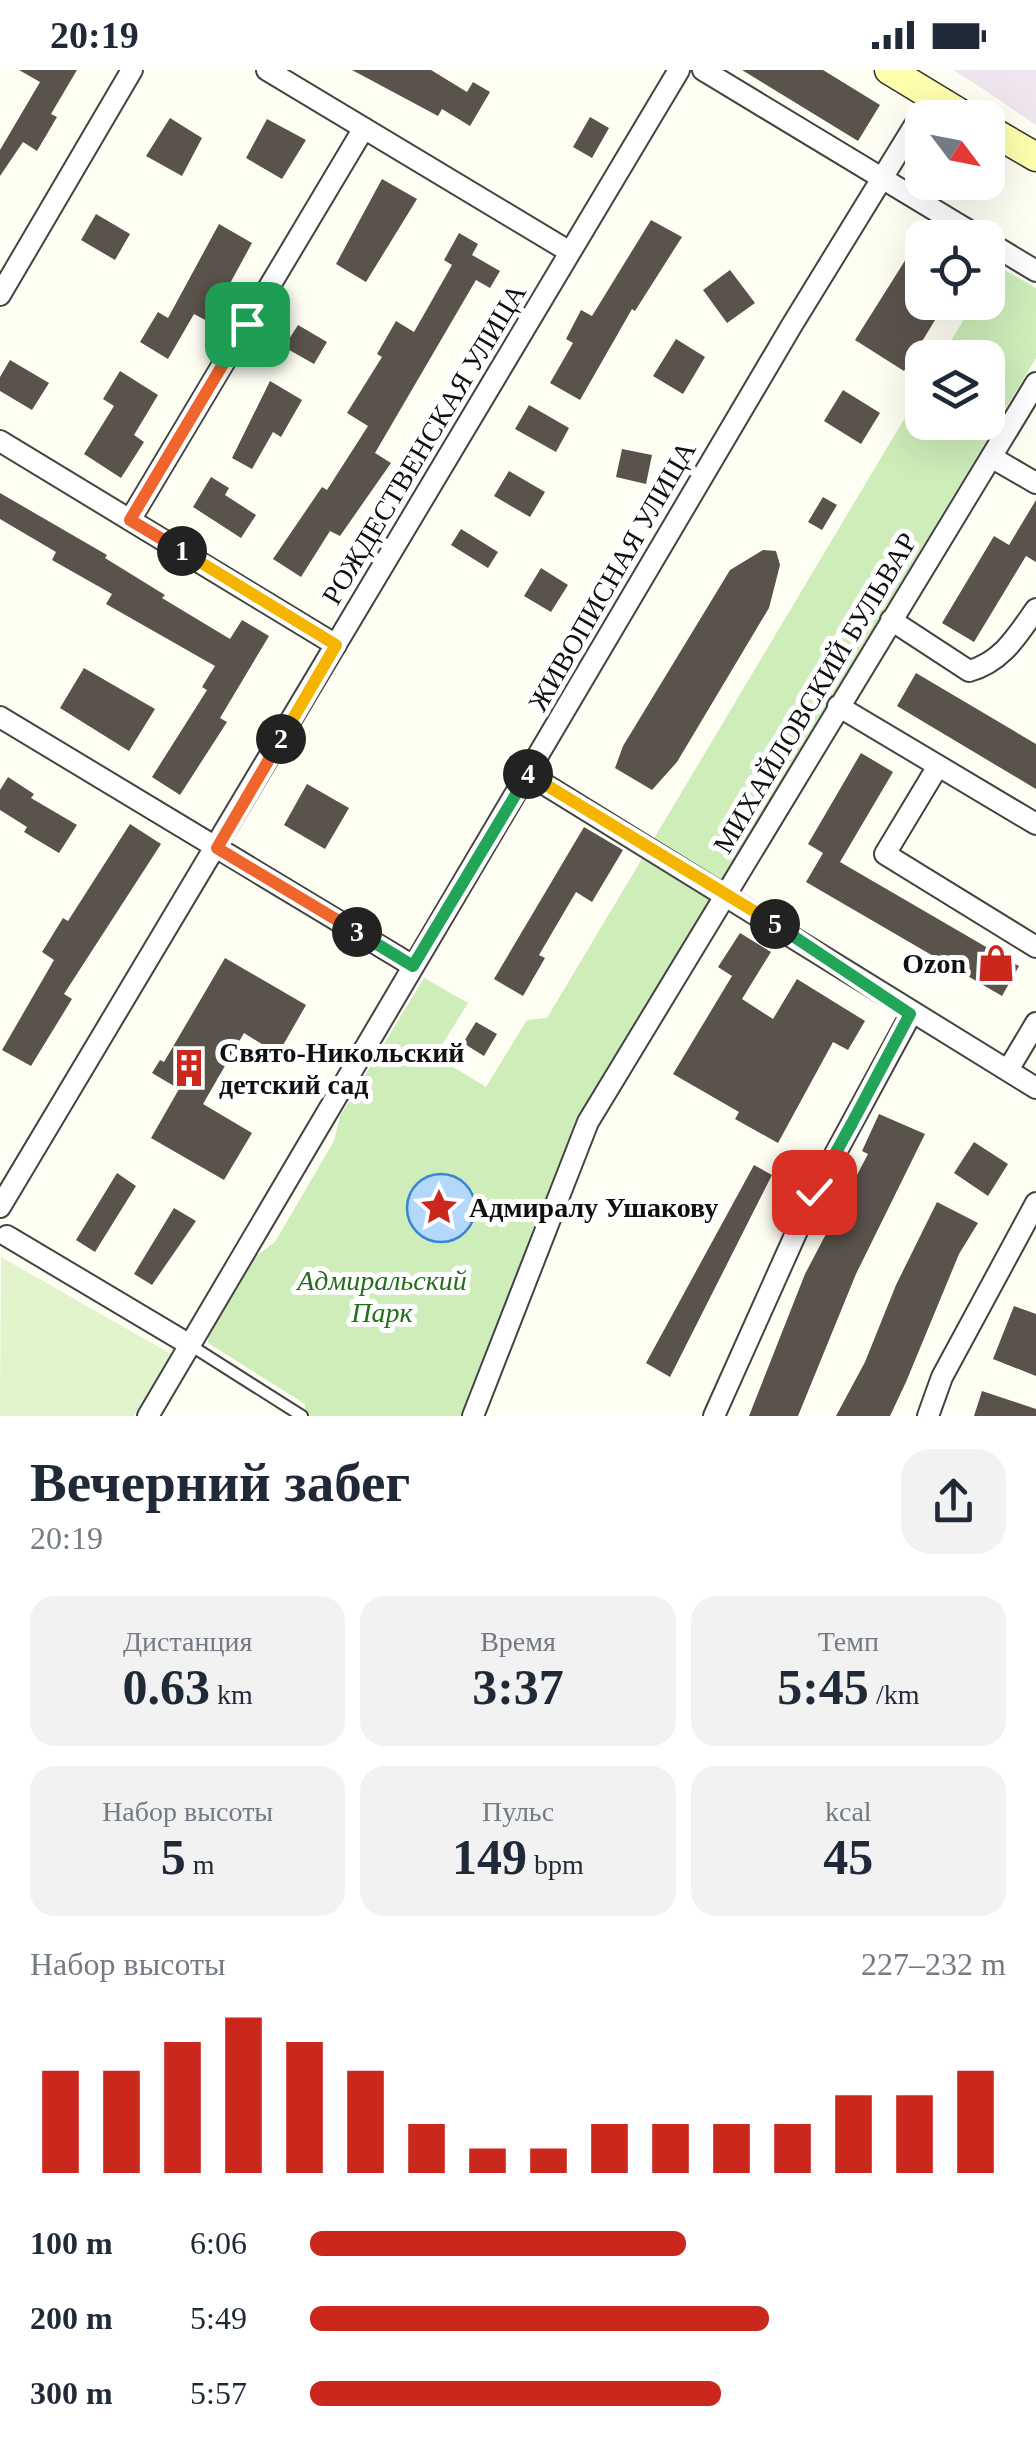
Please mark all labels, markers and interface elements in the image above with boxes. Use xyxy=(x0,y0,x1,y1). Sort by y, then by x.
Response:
text: 20:19 xyxy=(50,14,139,56)
north arrow xyxy=(905,100,1005,200)
map controls xyxy=(905,100,1005,440)
button: locate xyxy=(905,220,1005,320)
street label: РОЖДЕСТВЕНСКАЯ УЛИЦА xyxy=(316,278,532,610)
pin xyxy=(205,282,290,367)
icon: arrive xyxy=(220,297,275,352)
button: layers xyxy=(905,340,1005,440)
street label: ЖИВОПИСНАЯ УЛИЦА xyxy=(522,435,702,716)
pin: 1 xyxy=(157,526,207,576)
street label: МИХАЙЛОВСКИЙ БУЛЬВАР xyxy=(707,527,923,859)
text: 1 xyxy=(175,535,189,566)
pin: 2 xyxy=(256,714,306,764)
text: 2 xyxy=(274,723,288,754)
pin: 4 xyxy=(503,749,553,799)
text: 4 xyxy=(521,758,535,789)
pin: 5 xyxy=(750,899,800,949)
pin: 3 xyxy=(332,907,382,957)
text: 5 xyxy=(768,908,782,939)
text: 3 xyxy=(350,916,364,947)
shop icon: Ozon xyxy=(975,942,1017,984)
place label: Ozon xyxy=(902,948,966,979)
place label: Свято-Никольский детский сад xyxy=(219,1037,464,1100)
building icon: Свято-Никольский детский сад xyxy=(168,1047,210,1089)
pin xyxy=(772,1150,857,1235)
icon: check xyxy=(787,1165,842,1220)
place icon: Адмиралу Ушакову xyxy=(418,1186,460,1228)
place label: Адмиралу Ушакову xyxy=(469,1192,718,1223)
park label: Адмиральский Парк xyxy=(295,1265,467,1328)
button: share xyxy=(901,1449,1006,1554)
text: Вечерний забег xyxy=(30,1452,410,1513)
text: 20:19 xyxy=(30,1520,103,1556)
text: Дистанция xyxy=(123,1626,252,1657)
text: Время xyxy=(480,1626,556,1657)
text: Темп xyxy=(818,1626,879,1657)
text: 0.63 xyxy=(123,1659,210,1715)
text: 3:37 xyxy=(472,1659,564,1715)
text: 5:45 xyxy=(777,1659,869,1715)
text: km xyxy=(210,1679,253,1710)
text: /km xyxy=(869,1679,919,1710)
text: Набор высоты xyxy=(102,1796,273,1827)
text: Пульс xyxy=(482,1796,554,1827)
text: kcal xyxy=(825,1796,872,1827)
text: 5 xyxy=(161,1829,186,1885)
text: 149 xyxy=(452,1829,527,1885)
text: 45 xyxy=(823,1829,873,1885)
text: m xyxy=(186,1849,215,1880)
text: bpm xyxy=(527,1849,584,1880)
text: Набор высоты xyxy=(30,1946,225,1982)
text: 227–232 m xyxy=(861,1946,1006,1982)
text: 100 m xyxy=(30,2225,113,2261)
text: 6:06 xyxy=(190,2225,247,2261)
text: 200 m xyxy=(30,2300,113,2336)
text: 5:49 xyxy=(190,2300,247,2336)
text: 300 m xyxy=(30,2375,113,2411)
text: 5:57 xyxy=(190,2375,247,2411)

